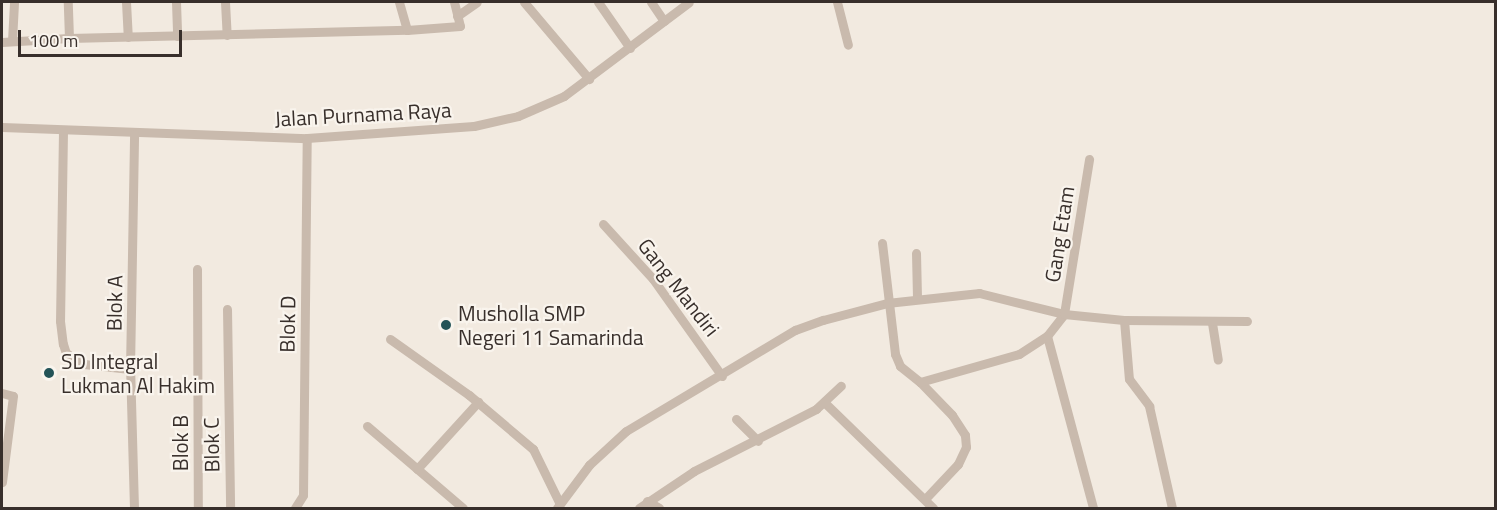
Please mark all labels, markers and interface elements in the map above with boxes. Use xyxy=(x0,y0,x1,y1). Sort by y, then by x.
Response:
scale bar xyxy=(21,18,184,56)
text: 100 m xyxy=(29,27,78,54)
street label: Jalan Purnama Raya xyxy=(274,97,452,131)
street label: Gang Etam xyxy=(1039,184,1079,284)
street label: Gang Mandiri xyxy=(633,233,725,341)
street label: Blok A xyxy=(101,275,127,331)
street label: Blok D xyxy=(274,295,300,353)
place label: Musholla SMP Negeri 11 Samarinda xyxy=(458,300,643,350)
marker: Musholla SMP Negeri 11 Samarinda xyxy=(439,318,453,332)
place label: SD Integral Lukman Al Hakim xyxy=(61,348,215,398)
marker: SD Integral Lukman Al Hakim xyxy=(42,366,56,380)
street label: Blok B xyxy=(167,415,193,471)
street label: Blok C xyxy=(198,417,224,473)

